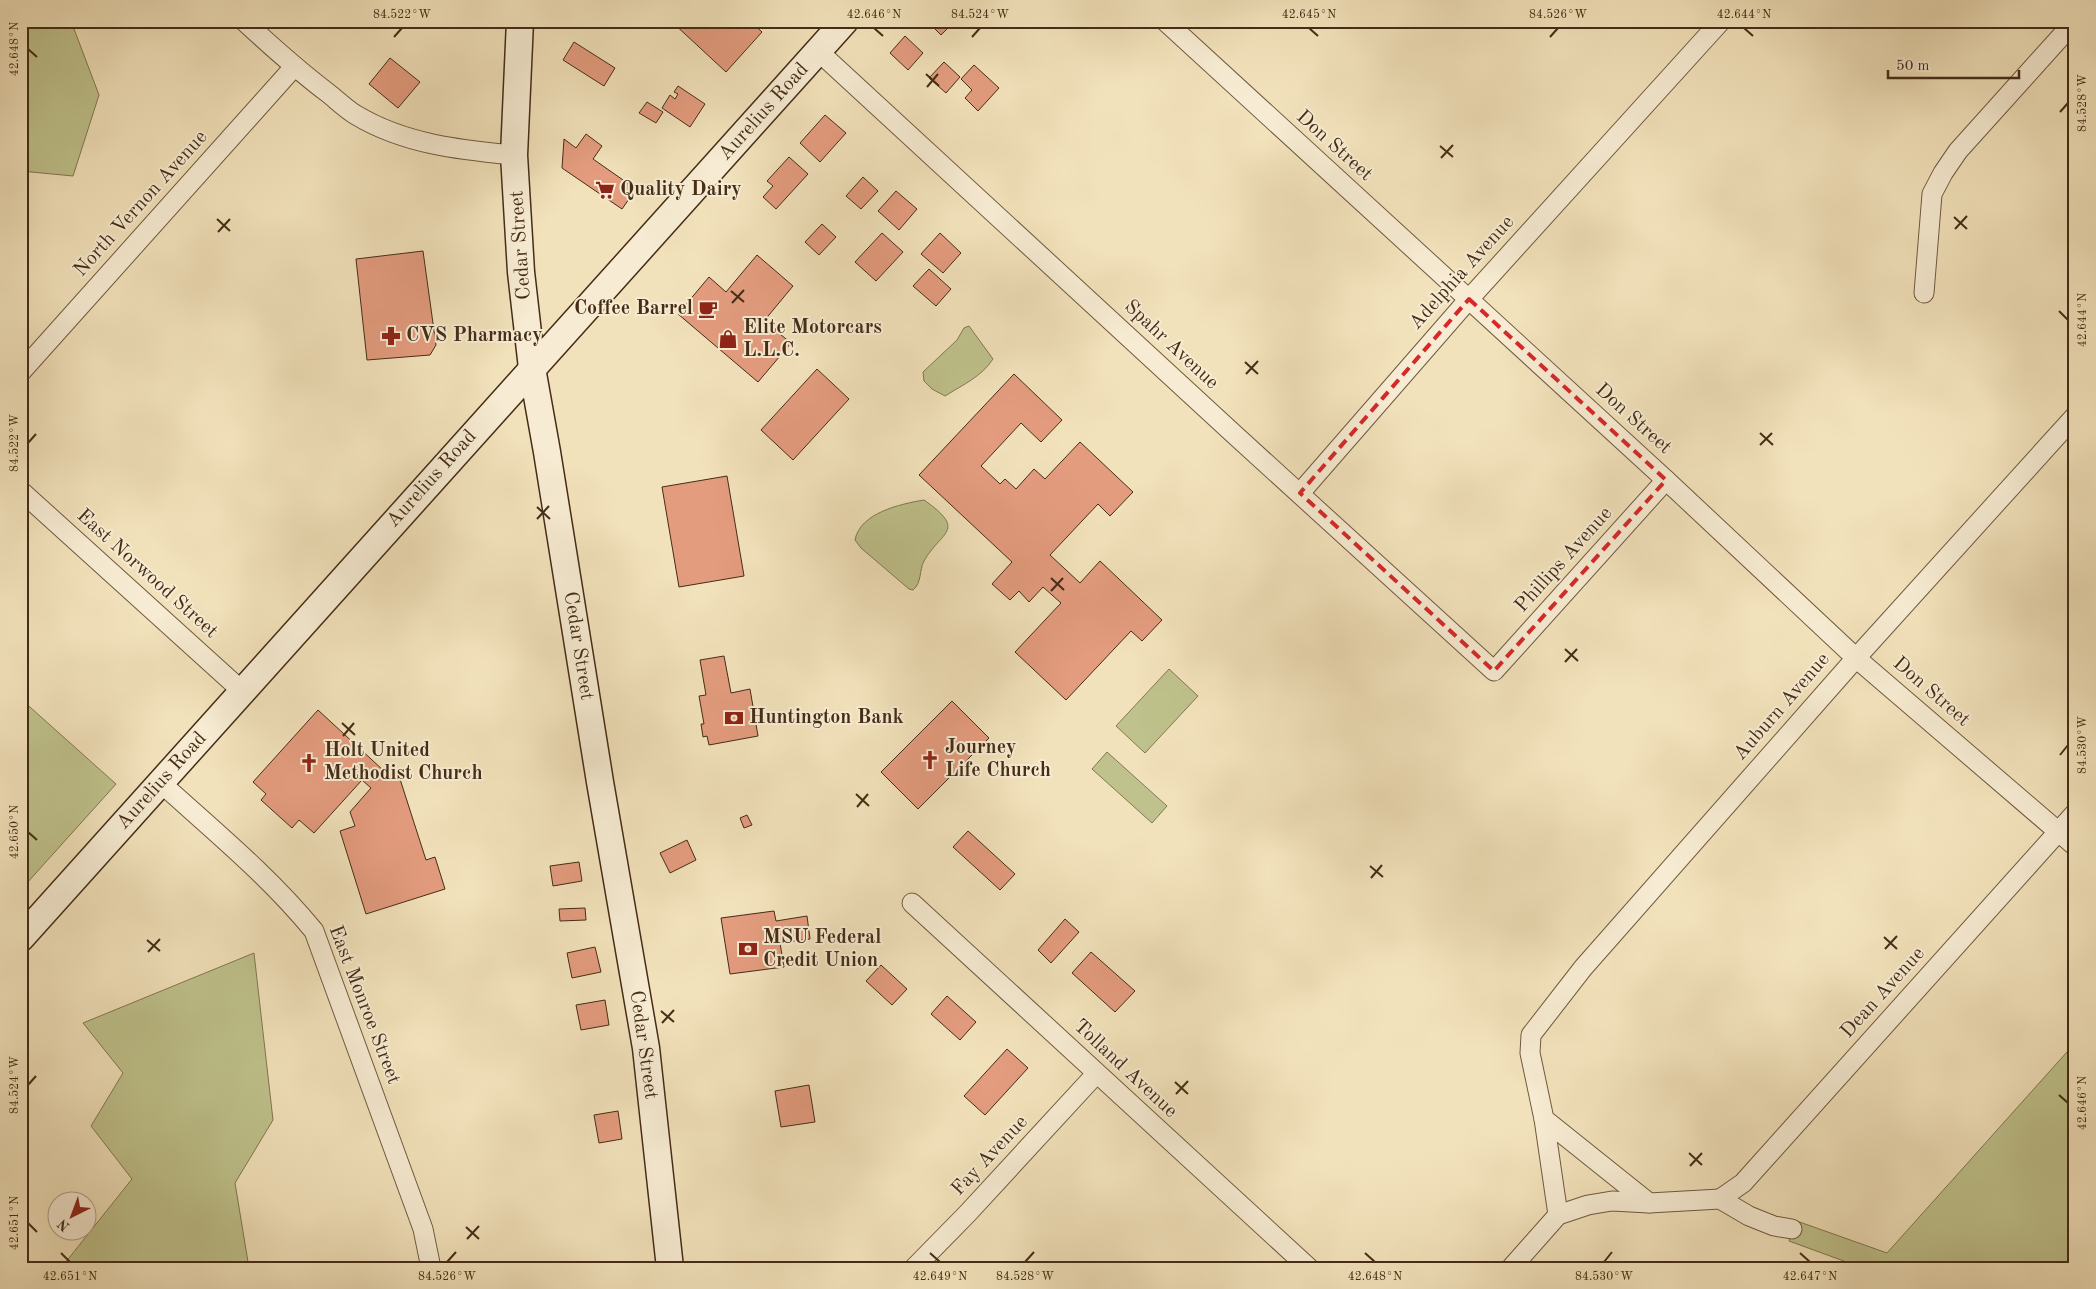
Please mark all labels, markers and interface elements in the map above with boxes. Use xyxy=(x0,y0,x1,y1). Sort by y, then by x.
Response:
text: 84.522°W xyxy=(373,8,431,21)
text: 84.524°W xyxy=(951,8,1009,21)
text: 42.645°N xyxy=(1282,8,1336,21)
text: 84.526°W xyxy=(1529,8,1587,21)
text: 42.646°N xyxy=(847,9,901,21)
text: 42.644°N xyxy=(1717,9,1771,21)
text: 42.648°N xyxy=(9,22,21,76)
scale bar xyxy=(1888,48,2020,80)
street label: Aurelius Road xyxy=(715,59,813,165)
text: 50 m xyxy=(1896,59,1930,74)
text: 84.528°W xyxy=(2076,74,2089,132)
street label: Don Street xyxy=(1292,107,1376,185)
street label: North Vernon Avenue xyxy=(70,127,212,281)
supermarket icon: Quality Dairy xyxy=(594,179,616,201)
place label: Quality Dairy xyxy=(620,180,742,200)
street label: Cedar Street xyxy=(507,190,535,300)
street label: Adelphia Avenue xyxy=(1406,212,1518,334)
text: 42.644°N xyxy=(2077,293,2089,347)
street label: Spahr Avenue xyxy=(1120,296,1222,394)
cafe icon: Coffee Barrel xyxy=(697,298,719,320)
place label: Coffee Barrel xyxy=(574,299,693,319)
place label: Elite Motorcars L.L.C. xyxy=(743,318,882,361)
pharmacy icon: CVS Pharmacy xyxy=(380,325,402,347)
place label: CVS Pharmacy xyxy=(406,326,543,346)
shop icon: Elite Motorcars L.L.C. xyxy=(717,328,739,350)
street label: Don Street xyxy=(1591,380,1675,458)
text: 84.522°W xyxy=(8,414,21,472)
street label: Aurelius Road xyxy=(383,426,481,532)
street label: Phillips Avenue xyxy=(1512,503,1616,617)
street label: East Norwood Street xyxy=(73,506,221,642)
street label: Cedar Street xyxy=(560,590,596,702)
street label: Auburn Avenue xyxy=(1730,649,1834,765)
street label: Don Street xyxy=(1889,653,1973,731)
bank icon: Huntington Bank xyxy=(723,707,745,729)
place label: Huntington Bank xyxy=(749,708,904,728)
text: 84.530°W xyxy=(2076,716,2089,774)
street label: Aurelius Road xyxy=(113,728,211,834)
place label: Journey Life Church xyxy=(945,738,1051,781)
place label: Holt United Methodist Church xyxy=(324,741,483,784)
church icon: Journey Life Church xyxy=(919,749,941,771)
church icon: Holt United Methodist Church xyxy=(298,752,320,774)
text: 42.650°N xyxy=(8,805,21,859)
street label: East Monroe Street xyxy=(324,923,404,1087)
place label: MSU Federal Credit Union xyxy=(763,928,881,971)
bank icon: MSU Federal Credit Union xyxy=(737,938,759,960)
street label: Dean Avenue xyxy=(1837,944,1929,1042)
street label: Cedar Street xyxy=(625,989,661,1101)
street label: Tolland Avenue xyxy=(1069,1016,1181,1122)
text: 84.524°W xyxy=(8,1056,21,1114)
text: 42.646°N xyxy=(2077,1076,2089,1130)
street label: Fay Avenue xyxy=(948,1112,1032,1200)
north arrow xyxy=(48,1192,98,1242)
text: 42.651°N xyxy=(8,1196,21,1250)
text: N xyxy=(55,1216,73,1234)
text: 42.651°N xyxy=(43,1270,97,1283)
text: 84.526°W xyxy=(418,1270,476,1283)
text: 84.528°W xyxy=(996,1270,1054,1283)
text: 84.530°W xyxy=(1575,1270,1633,1283)
text: 42.649°N xyxy=(913,1271,967,1283)
text: 42.648°N xyxy=(1348,1271,1402,1283)
text: 42.647°N xyxy=(1783,1271,1837,1283)

